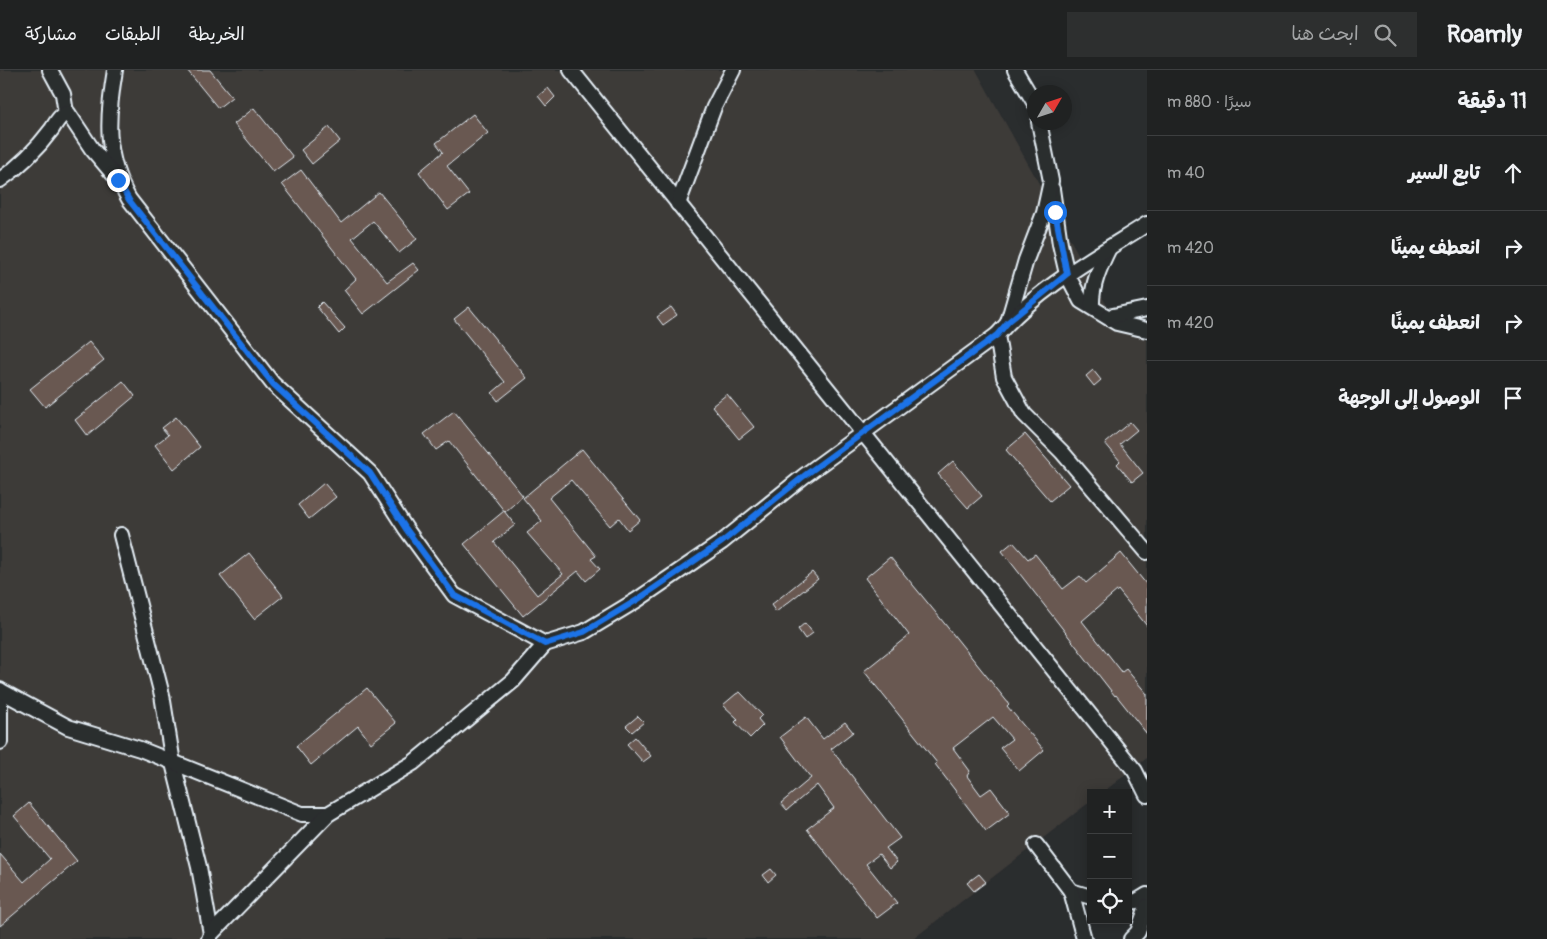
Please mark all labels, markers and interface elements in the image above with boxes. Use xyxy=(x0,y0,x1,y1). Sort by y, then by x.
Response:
search box xyxy=(1067,12,1417,57)
text: Roamly xyxy=(1447,20,1522,49)
icon: search xyxy=(1371,21,1399,49)
text: ابحث هنا xyxy=(1291,22,1359,46)
text: مشاركة xyxy=(25,23,77,46)
text: الطبقات xyxy=(105,23,161,46)
text: الخريطة xyxy=(189,23,245,46)
north arrow xyxy=(1027,85,1072,130)
text: 11 دقيقة xyxy=(1458,88,1527,115)
text: سيرًا · 880 m xyxy=(1167,92,1252,112)
icon: ahead xyxy=(1499,159,1527,187)
text: تابع السير xyxy=(1408,161,1480,185)
text: 40 m xyxy=(1167,163,1205,183)
route end xyxy=(107,169,130,192)
route start xyxy=(1044,201,1067,224)
icon: right xyxy=(1499,234,1527,262)
text: انعطف يمينًا xyxy=(1391,236,1480,260)
text: 420 m xyxy=(1167,238,1214,258)
icon: right xyxy=(1499,309,1527,337)
text: انعطف يمينًا xyxy=(1391,311,1480,335)
text: 420 m xyxy=(1167,313,1214,333)
icon: arrive xyxy=(1499,384,1527,412)
text: الوصول إلى الوجهة xyxy=(1338,386,1480,410)
map controls xyxy=(1087,789,1132,924)
button: + xyxy=(1087,789,1132,834)
button: − xyxy=(1087,834,1132,879)
button: locate xyxy=(1087,879,1132,924)

